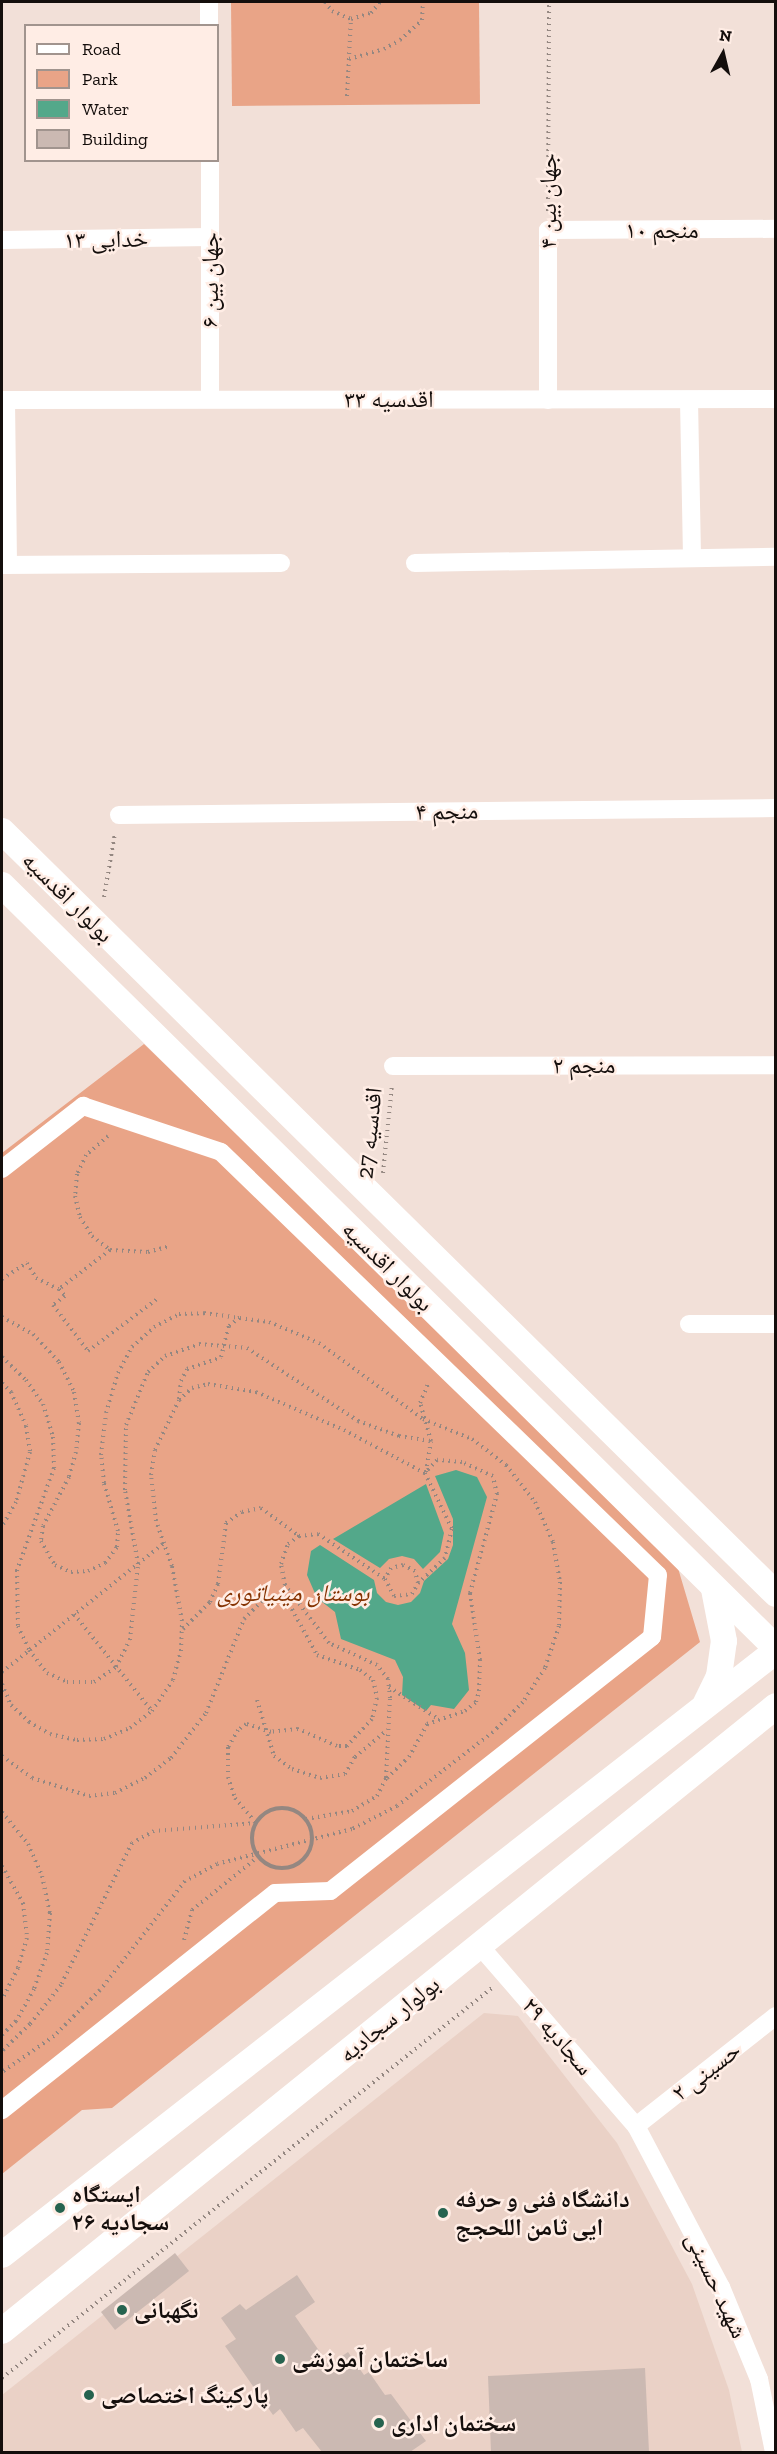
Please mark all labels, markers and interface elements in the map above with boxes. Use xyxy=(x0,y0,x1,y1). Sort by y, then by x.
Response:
legend xyxy=(24,24,219,162)
north arrow xyxy=(693,24,753,84)
text: N xyxy=(718,25,733,46)
text: Road xyxy=(82,38,121,60)
text: Park xyxy=(82,68,118,90)
text: Water xyxy=(82,98,129,120)
text: Building xyxy=(82,128,148,150)
street label: جهان بین ۴ xyxy=(534,153,562,249)
street label: منجم ۱۰ xyxy=(625,216,699,244)
street label: خدایی ۱۳ xyxy=(64,224,148,254)
street label: جهان بین ۶ xyxy=(196,232,224,328)
street label: اقدسیه ۳۳ xyxy=(344,385,434,413)
street label: منجم ۴ xyxy=(415,796,479,826)
street label: بولوار اقدسیه xyxy=(16,845,120,949)
street label: منجم ۲ xyxy=(553,1051,615,1079)
street label: اقدسیه 27 xyxy=(350,1086,388,1180)
street label: بولوار اقدسیه xyxy=(336,1214,440,1318)
park label: بوستان مینیاتوری xyxy=(217,1579,369,1607)
street label: بولوار سجادیه xyxy=(333,1970,445,2068)
street label: سجادیه ۲۹ xyxy=(516,1991,600,2081)
street label: حسینی ۲ xyxy=(666,2035,746,2107)
place label: ایستگاه سجادیه ۲۶ xyxy=(72,2180,169,2236)
place label: دانشگاه فنی و حرفه ایی ثامن اللحجج xyxy=(455,2185,630,2241)
marker: ایستگاه سجادیه ۲۶ xyxy=(53,2201,67,2215)
marker: دانشگاه فنی و حرفه ایی ثامن اللحجج xyxy=(436,2206,450,2220)
street label: شهید حسینی xyxy=(680,2227,754,2343)
place label: نگهبانی xyxy=(134,2296,198,2324)
marker: نگهبانی xyxy=(115,2303,129,2317)
place label: ساختمان آموزشی xyxy=(292,2345,448,2373)
marker: ساختمان آموزشی xyxy=(273,2352,287,2366)
place label: پارکینگ اختصاصی xyxy=(101,2381,268,2409)
marker: پارکینگ اختصاصی xyxy=(82,2388,96,2402)
place label: سختمان اداری xyxy=(391,2409,516,2437)
marker: سختمان اداری xyxy=(372,2416,386,2430)

